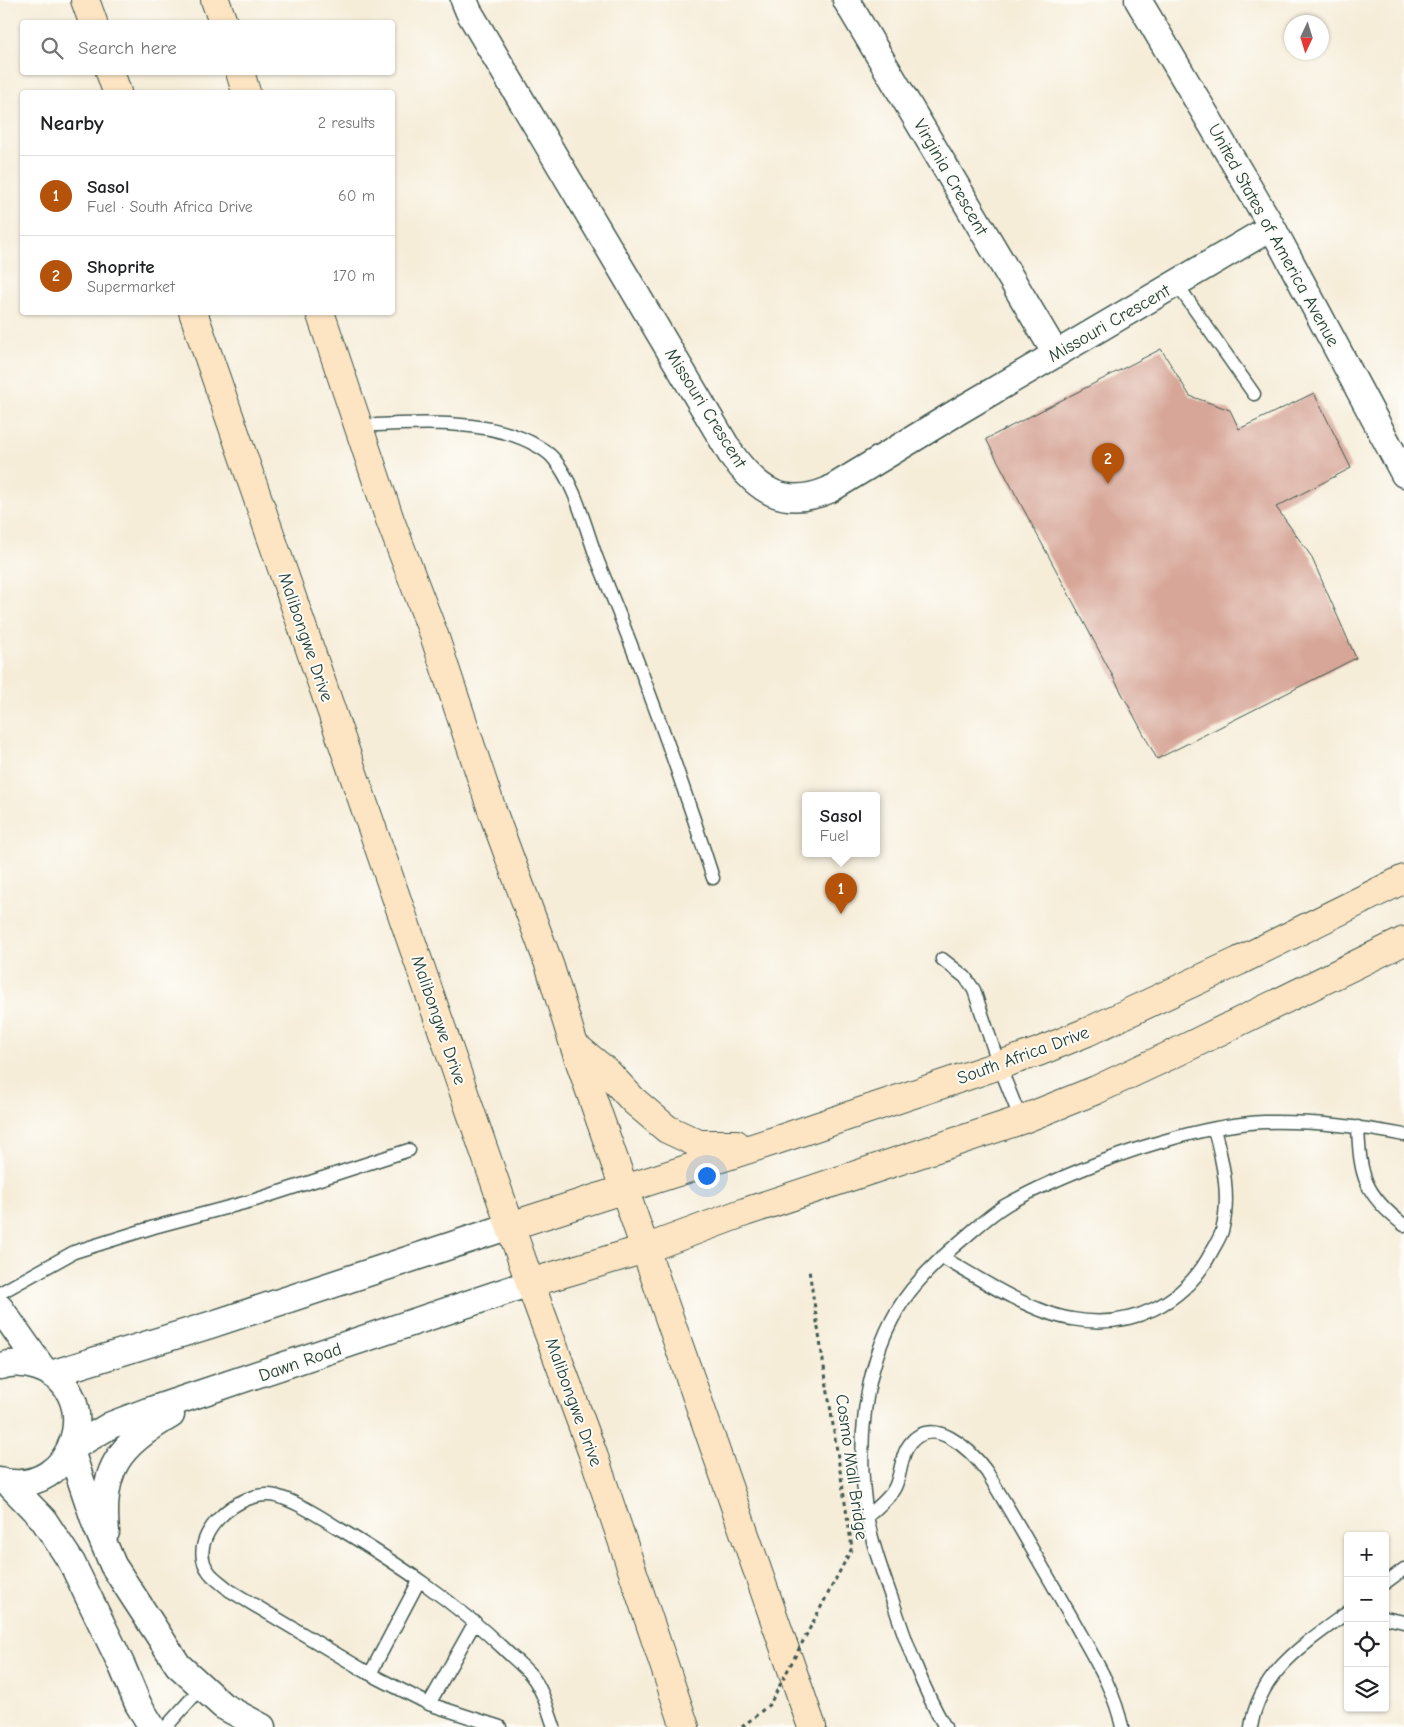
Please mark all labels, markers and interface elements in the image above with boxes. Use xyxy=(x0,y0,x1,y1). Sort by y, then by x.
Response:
north arrow xyxy=(1284,15,1329,60)
search box xyxy=(20,20,395,75)
icon: search xyxy=(38,34,66,62)
text: Search here xyxy=(78,37,177,59)
text: Nearby xyxy=(40,111,104,135)
text: 2 results xyxy=(318,114,375,132)
street label: Virginia Crescent xyxy=(909,116,993,240)
street label: United States of America Avenue xyxy=(1203,120,1344,350)
text: Sasol xyxy=(87,176,129,198)
text: 1 xyxy=(53,187,59,205)
text: 60 m xyxy=(338,187,375,205)
text: Fuel · South Africa Drive xyxy=(87,198,253,216)
text: Shoprite xyxy=(87,256,155,278)
text: 2 xyxy=(52,267,60,285)
text: 170 m xyxy=(333,267,375,285)
text: Supermarket xyxy=(87,278,175,296)
street label: Missouri Crescent xyxy=(1045,280,1175,367)
street label: Missouri Crescent xyxy=(660,345,751,473)
pin: 2 xyxy=(1092,443,1124,484)
street label: Malibongwe Drive xyxy=(274,570,337,705)
popup xyxy=(802,792,880,857)
text: Sasol xyxy=(820,805,862,827)
text: Fuel xyxy=(820,827,849,845)
pin: 1 xyxy=(825,873,857,914)
street label: Malibongwe Drive xyxy=(407,953,470,1088)
street label: South Africa Drive xyxy=(954,1022,1092,1089)
your location xyxy=(694,1163,720,1189)
street label: Malibongwe Drive xyxy=(541,1335,607,1469)
street label: Dawn Road xyxy=(256,1339,344,1386)
street label: Cosmo Mall Bridge xyxy=(831,1393,872,1541)
map controls xyxy=(1344,1532,1389,1712)
button: + xyxy=(1344,1532,1389,1577)
button: − xyxy=(1344,1577,1389,1622)
button: locate xyxy=(1344,1622,1389,1667)
button: layers xyxy=(1344,1667,1389,1712)

